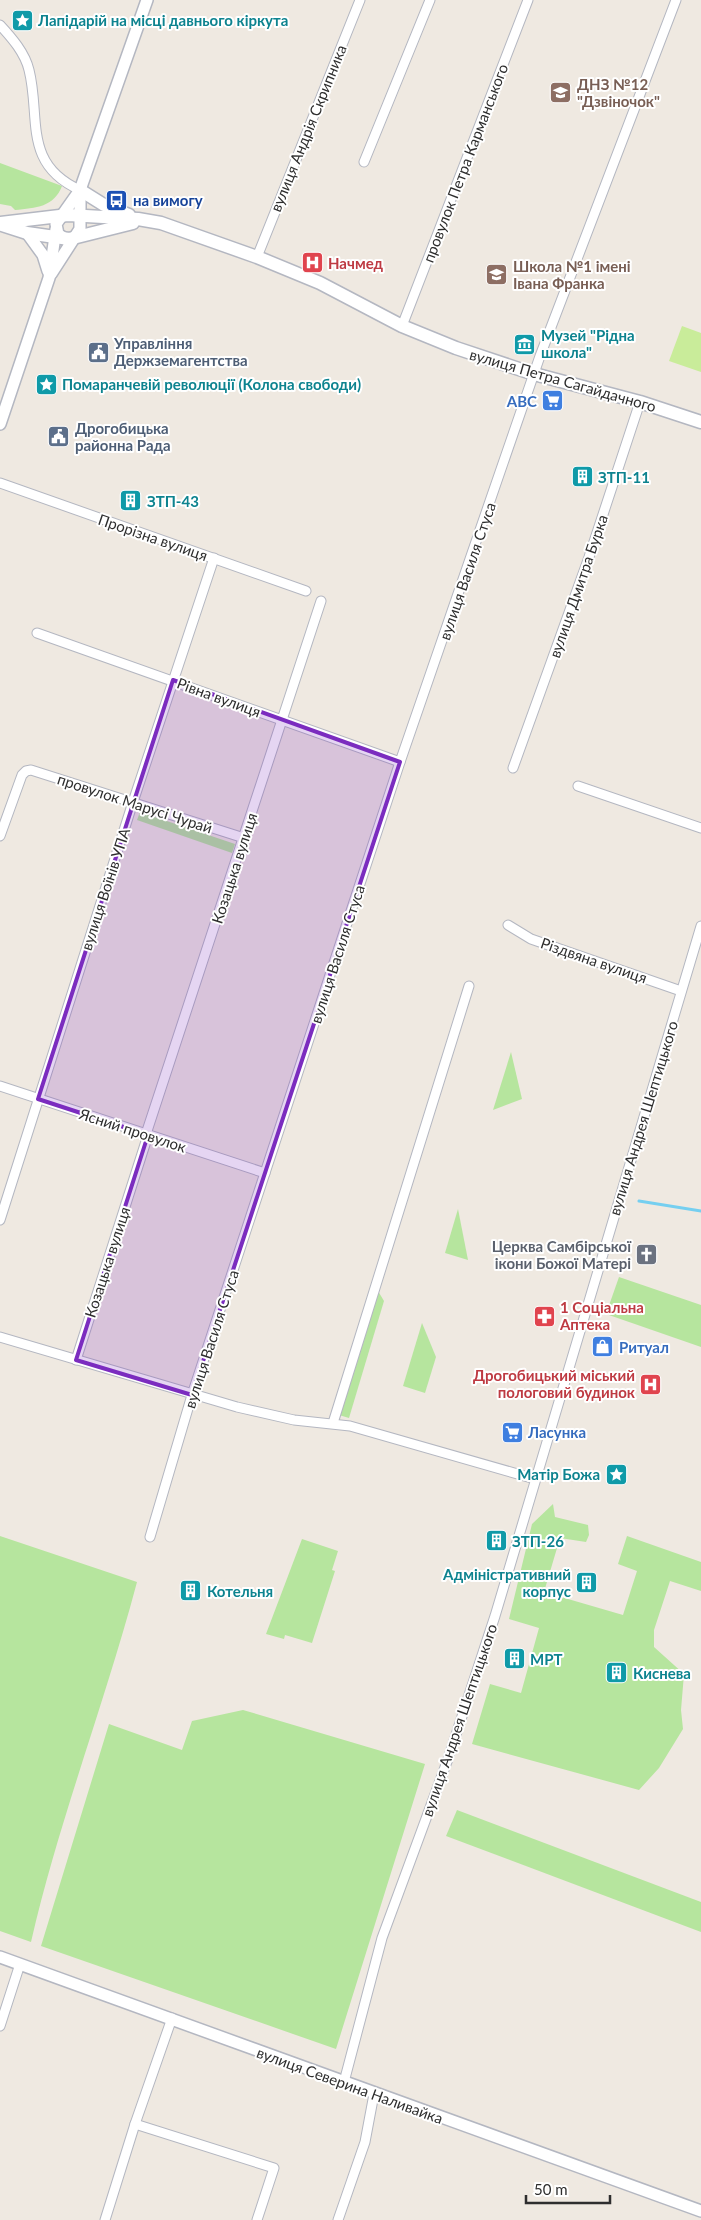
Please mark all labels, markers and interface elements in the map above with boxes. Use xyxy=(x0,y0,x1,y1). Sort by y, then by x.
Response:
place icon: Лапідарій на місці давнього кіркута xyxy=(10,8,34,32)
place label: Лапідарій на місці давнього кіркута xyxy=(37,11,288,29)
street label: вулиця Андрія Скрипника xyxy=(266,42,350,214)
street label: провулок Петра Карманського xyxy=(419,61,511,265)
place label: ДНЗ №12 "Дзвіночок" xyxy=(577,75,660,110)
school or university icon: ДНЗ №12 "Дзвіночок" xyxy=(549,81,573,105)
bus stop icon: на вимогу xyxy=(105,188,129,212)
place label: на вимогу xyxy=(133,191,203,209)
hospital icon: Начмед xyxy=(300,251,324,275)
place label: Начмед xyxy=(328,254,384,272)
place label: Школа №1 імені Івана Франка xyxy=(513,257,631,292)
school or university icon: Школа №1 імені Івана Франка xyxy=(485,263,509,287)
place label: Музей "Рідна школа" xyxy=(541,326,635,361)
museum icon: Музей "Рідна школа" xyxy=(513,332,537,356)
place label: Управління Держземагентства xyxy=(113,334,248,369)
public building icon: Управління Держземагентства xyxy=(86,340,110,364)
street label: вулиця Петра Сагайдачного xyxy=(468,345,658,415)
place icon: Помаранчевій революції (Колона свободи) xyxy=(34,372,58,396)
place label: Помаранчевій революції (Колона свободи) xyxy=(62,375,361,393)
supermarket icon: ABC xyxy=(541,389,565,413)
place label: ABC xyxy=(506,392,537,410)
place label: Дрогобицька районна Рада xyxy=(75,419,171,454)
public building icon: Дрогобицька районна Рада xyxy=(47,425,71,449)
building icon: ЗТП-11 xyxy=(570,465,594,489)
place label: ЗТП-11 xyxy=(598,468,650,486)
building icon: ЗТП-43 xyxy=(119,489,143,513)
place label: ЗТП-43 xyxy=(147,492,199,510)
street label: вулиця Василя Стуса xyxy=(435,500,499,642)
street label: Прорізна вулиця xyxy=(96,510,210,564)
street label: вулиця Дмитра Бурка xyxy=(545,512,611,660)
street label: Рівна вулиця xyxy=(175,674,263,720)
street label: провулок Марусі Чурай xyxy=(55,769,215,837)
street label: Козацька вулиця xyxy=(208,810,260,926)
street label: вулиця Воїнів УПА xyxy=(77,825,134,952)
street label: вулиця Василя Стуса xyxy=(306,883,368,1025)
street label: Різдвяна вулиця xyxy=(538,933,650,987)
street label: вулиця Андрея Шептицького xyxy=(605,1019,681,1217)
street label: Ясний провулок xyxy=(76,1104,189,1156)
street label: Козацька вулиця xyxy=(81,1204,133,1320)
place label: Церква Самбірської ікони Божої Матері xyxy=(492,1237,632,1272)
church icon: Церква Самбірської ікони Божої Матері xyxy=(635,1243,659,1267)
street label: вулиця Василя Стуса xyxy=(180,1268,242,1410)
place label: 1 Соціальна Аптека xyxy=(559,1298,644,1333)
pharmacy icon: 1 Соціальна Аптека xyxy=(532,1304,556,1328)
shop icon: Ритуал xyxy=(591,1335,615,1359)
place label: Ритуал xyxy=(619,1338,669,1356)
place label: Дрогобицький міський пологовий будинок xyxy=(473,1366,636,1401)
hospital icon: Дрогобицький міський пологовий будинок xyxy=(639,1372,663,1396)
supermarket icon: Ласунка xyxy=(500,1420,524,1444)
place label: Ласунка xyxy=(527,1423,586,1441)
place icon: Матір Божа xyxy=(604,1462,628,1486)
place label: Матір Божа xyxy=(517,1465,600,1483)
building icon: ЗТП-26 xyxy=(484,1529,508,1553)
place label: ЗТП-26 xyxy=(512,1532,564,1550)
place label: Адміністративний корпус xyxy=(442,1565,571,1600)
building icon: Адміністративний корпус xyxy=(575,1571,599,1595)
building icon: Котельня xyxy=(179,1579,203,1603)
place label: Котельня xyxy=(207,1582,273,1600)
street label: вулиця Андрея Шептицького xyxy=(418,1621,500,1819)
building icon: МРТ xyxy=(502,1647,526,1671)
place label: МРТ xyxy=(530,1650,562,1668)
building icon: Киснева xyxy=(605,1661,629,1685)
place label: Киснева xyxy=(633,1664,691,1682)
street label: вулиця Северина Наливайка xyxy=(254,2043,446,2127)
scale bar xyxy=(526,2172,610,2204)
text: 50 m xyxy=(534,2180,568,2198)

